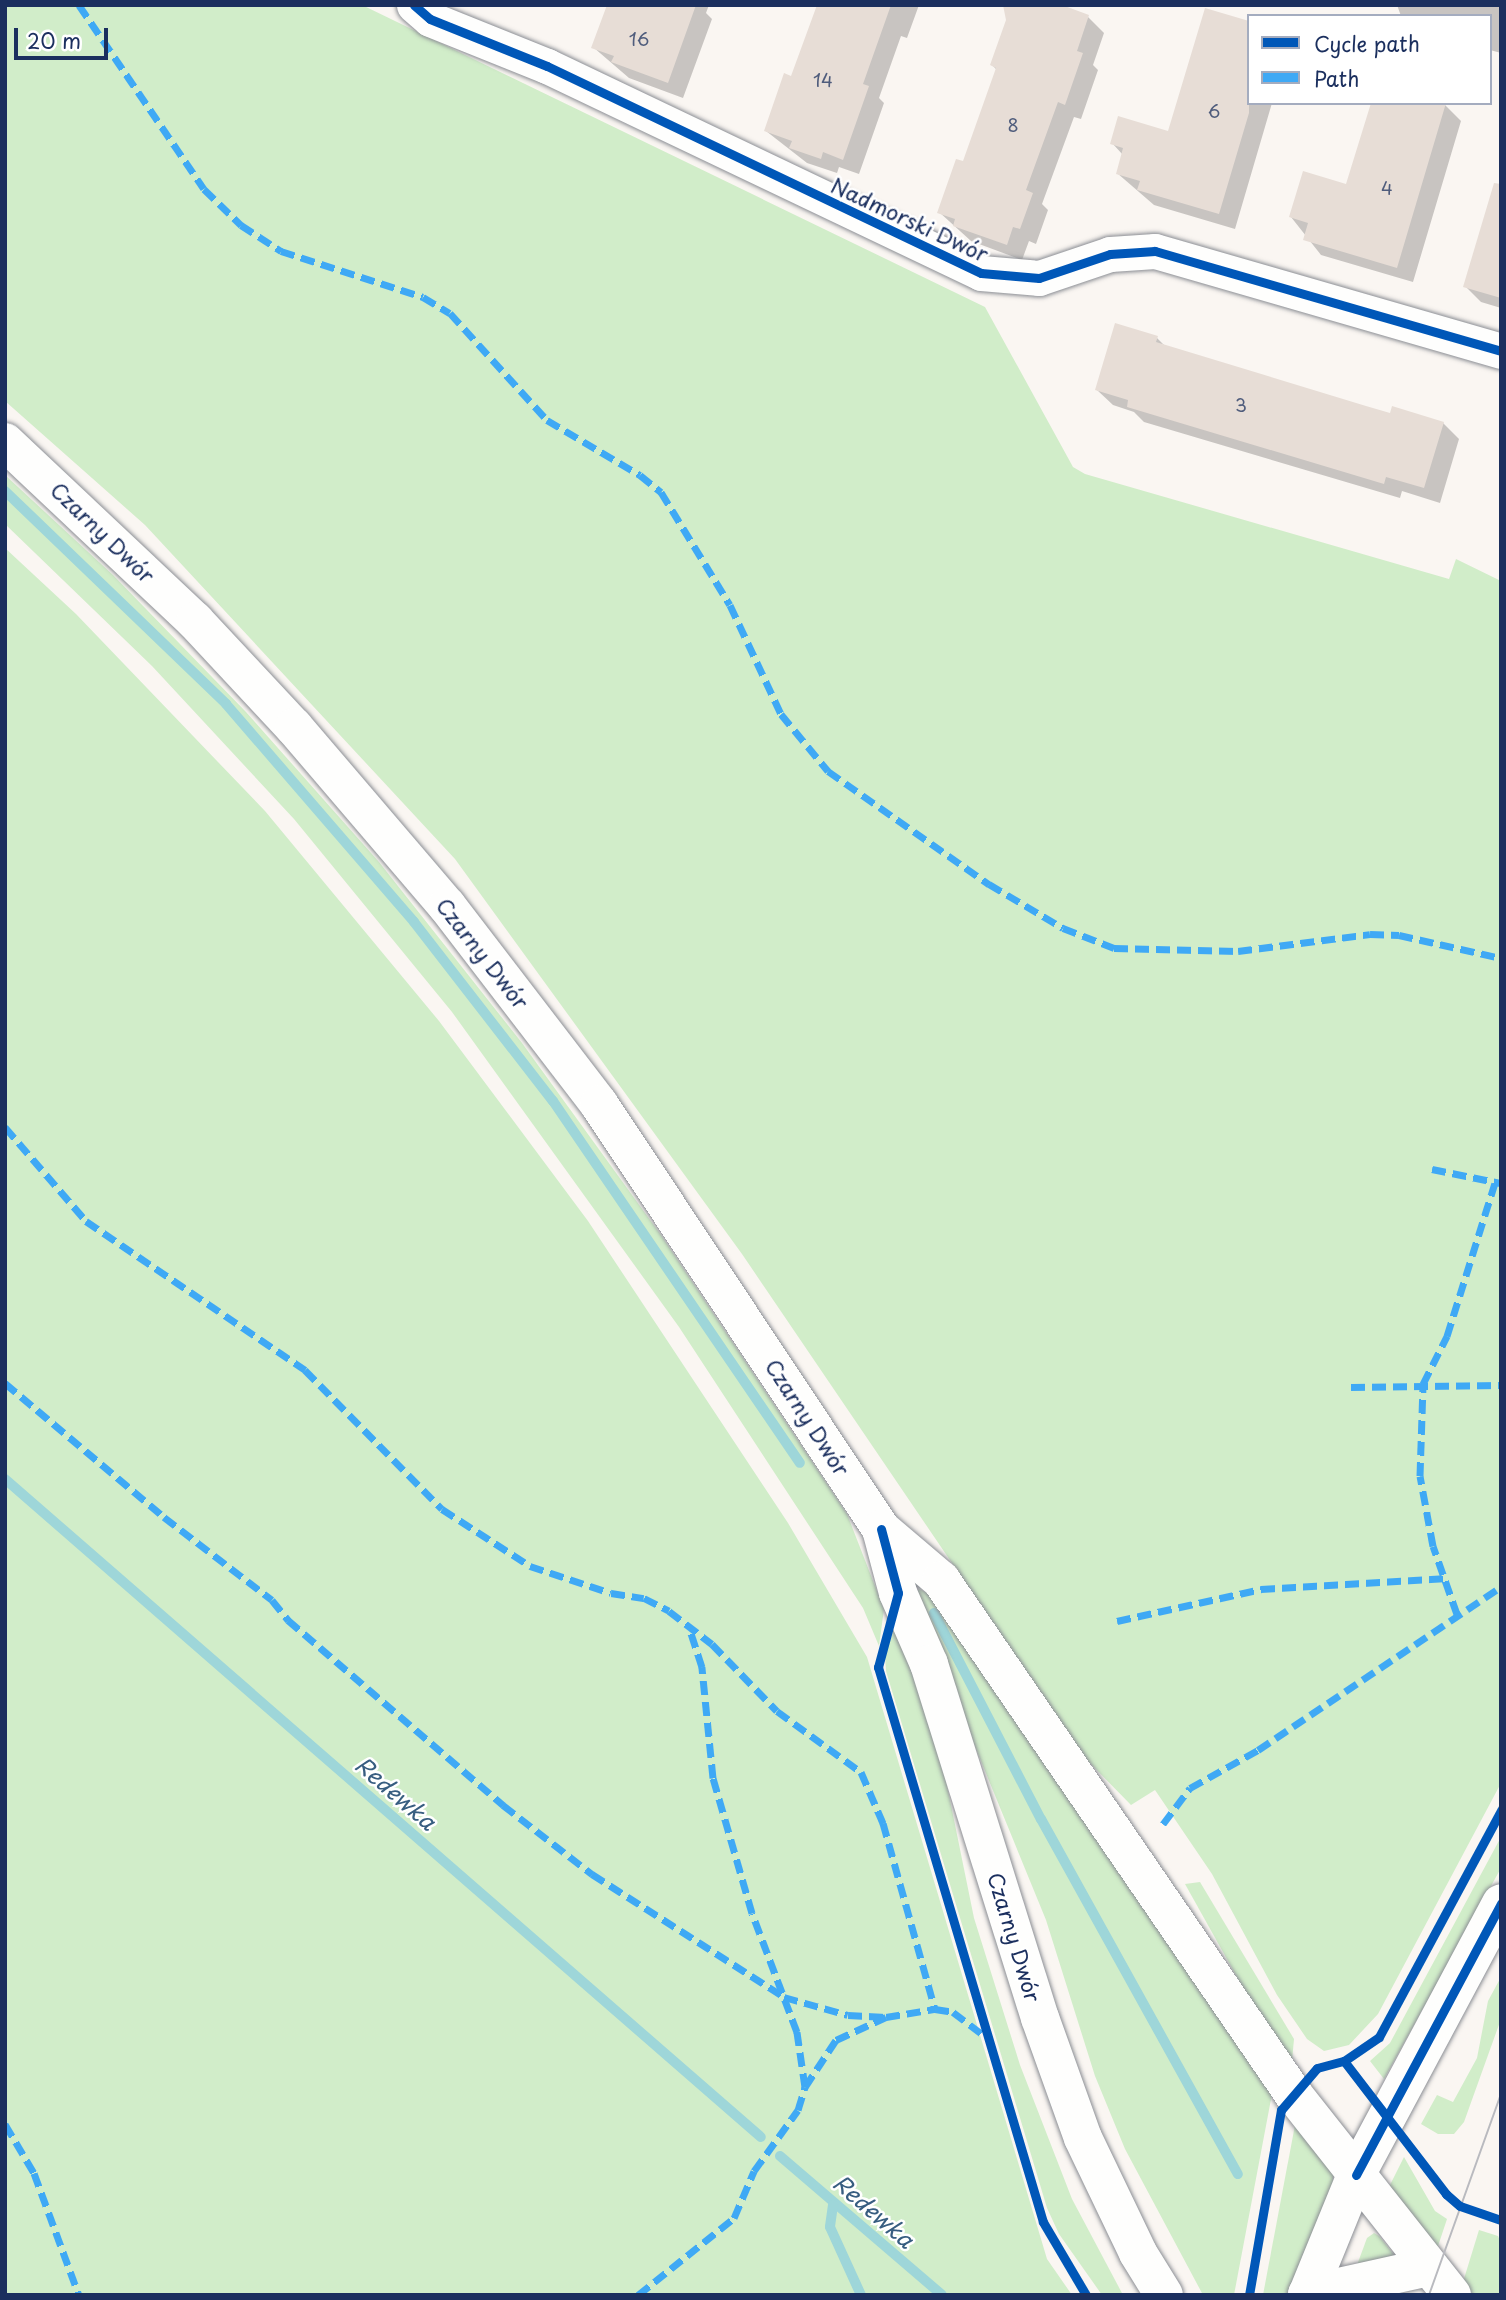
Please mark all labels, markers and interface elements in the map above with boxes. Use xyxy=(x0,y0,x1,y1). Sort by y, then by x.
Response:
scale bar xyxy=(18,14,112,58)
legend xyxy=(1247,14,1492,105)
text: 20 m xyxy=(27,24,81,56)
text: Cycle path xyxy=(1314,27,1420,59)
house number: 16 xyxy=(629,28,649,50)
text: Path xyxy=(1314,62,1359,94)
house number: 14 xyxy=(813,69,833,91)
house number: 6 xyxy=(1208,100,1220,122)
house number: 8 xyxy=(1007,114,1019,136)
street label: Nadmorski Dwór xyxy=(827,171,993,267)
house number: 4 xyxy=(1381,177,1393,199)
house number: 3 xyxy=(1235,394,1247,416)
street label: Czarny Dwór xyxy=(46,476,160,588)
street label: Czarny Dwór xyxy=(432,893,534,1013)
street label: Czarny Dwór xyxy=(761,1354,855,1480)
water label: Redewka xyxy=(350,1750,442,1836)
street label: Czarny Dwór xyxy=(983,1869,1047,2005)
water label: Redewka xyxy=(828,2168,920,2254)

